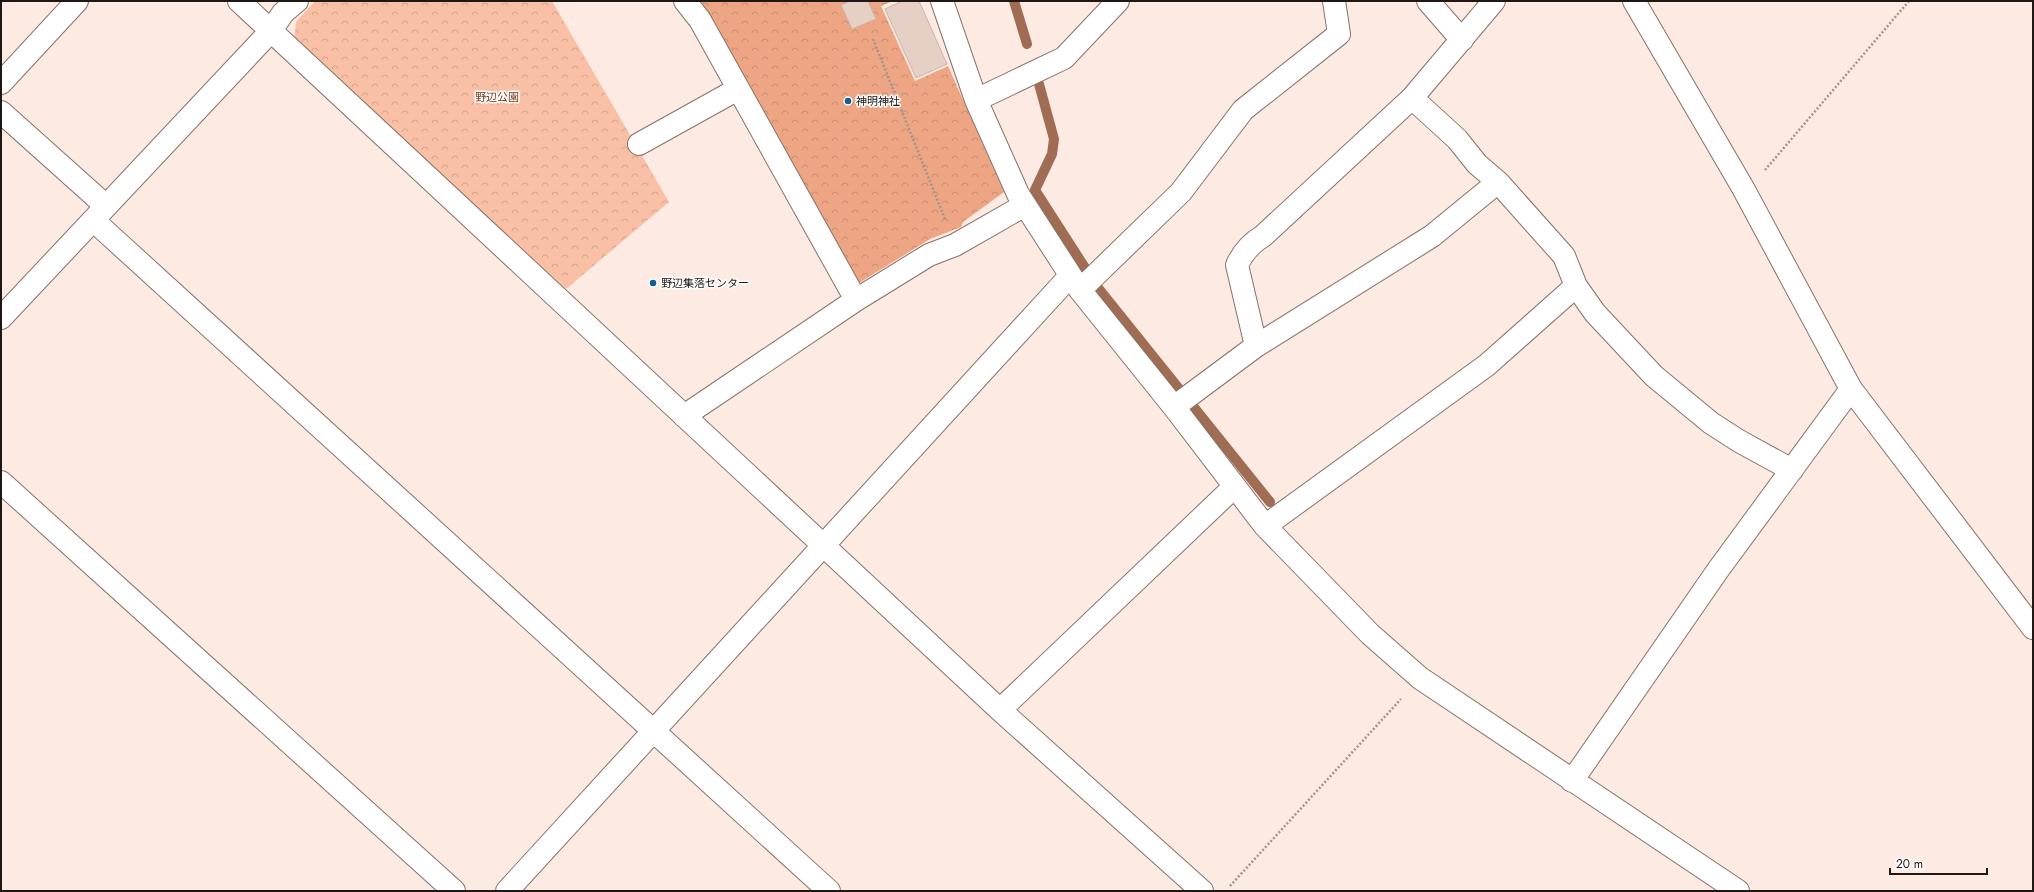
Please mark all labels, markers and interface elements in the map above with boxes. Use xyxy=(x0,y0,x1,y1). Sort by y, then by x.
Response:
park label: 野辺公園 xyxy=(475,89,519,105)
place label: 神明神社 xyxy=(856,93,900,109)
marker: 神明神社 xyxy=(843,96,853,106)
place label: 野辺集落センター xyxy=(661,275,749,291)
marker: 野辺集落センター xyxy=(648,278,658,288)
scale bar xyxy=(1890,850,1987,876)
text: 20 m xyxy=(1896,855,1923,873)

